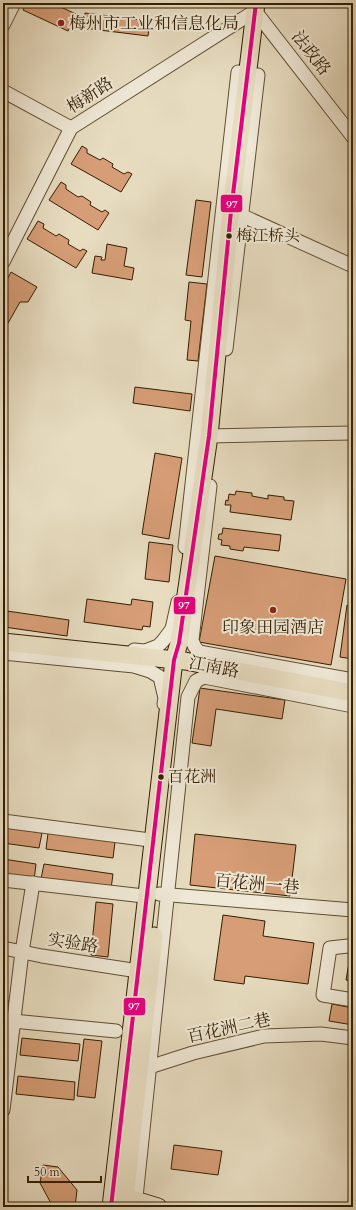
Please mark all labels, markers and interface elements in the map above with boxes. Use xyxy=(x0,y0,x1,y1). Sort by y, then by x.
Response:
place label: 梅州市工业和信息化局 xyxy=(69,12,239,35)
marker: 梅州市工业和信息化局 xyxy=(56,18,66,28)
street label: 法政路 xyxy=(286,26,336,80)
street label: 梅新路 xyxy=(62,71,118,119)
line badge: 97 xyxy=(220,194,243,213)
text: 97 xyxy=(226,197,238,212)
place label: 梅江桥头 xyxy=(236,225,300,247)
marker: 梅江桥头 xyxy=(224,231,234,241)
line badge: 97 xyxy=(173,596,196,615)
text: 97 xyxy=(178,598,190,613)
marker: 印象田园酒店 xyxy=(268,605,278,615)
place label: 印象田园酒店 xyxy=(222,616,324,639)
street label: 江南路 xyxy=(187,651,241,683)
place label: 百花洲 xyxy=(168,766,216,788)
marker: 百花洲 xyxy=(156,772,166,782)
street label: 百花洲一巷 xyxy=(214,869,300,899)
street label: 实验路 xyxy=(46,928,100,958)
line badge: 97 xyxy=(123,997,146,1016)
text: 97 xyxy=(128,999,140,1014)
street label: 百花洲二巷 xyxy=(185,1008,273,1048)
scale bar xyxy=(28,1158,101,1184)
text: 50 m xyxy=(34,1164,61,1180)

